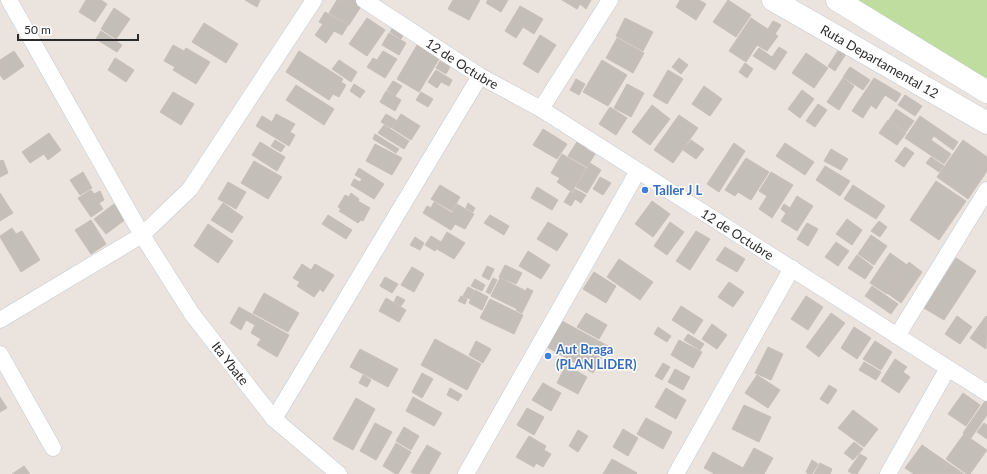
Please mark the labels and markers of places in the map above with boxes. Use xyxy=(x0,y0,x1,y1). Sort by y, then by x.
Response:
place label: Taller J L xyxy=(653,182,702,198)
marker: Taller J L xyxy=(640,185,650,195)
place label: Aut Braga (PLAN LIDER) xyxy=(555,341,637,372)
marker: Aut Braga (PLAN LIDER) xyxy=(543,351,553,361)

